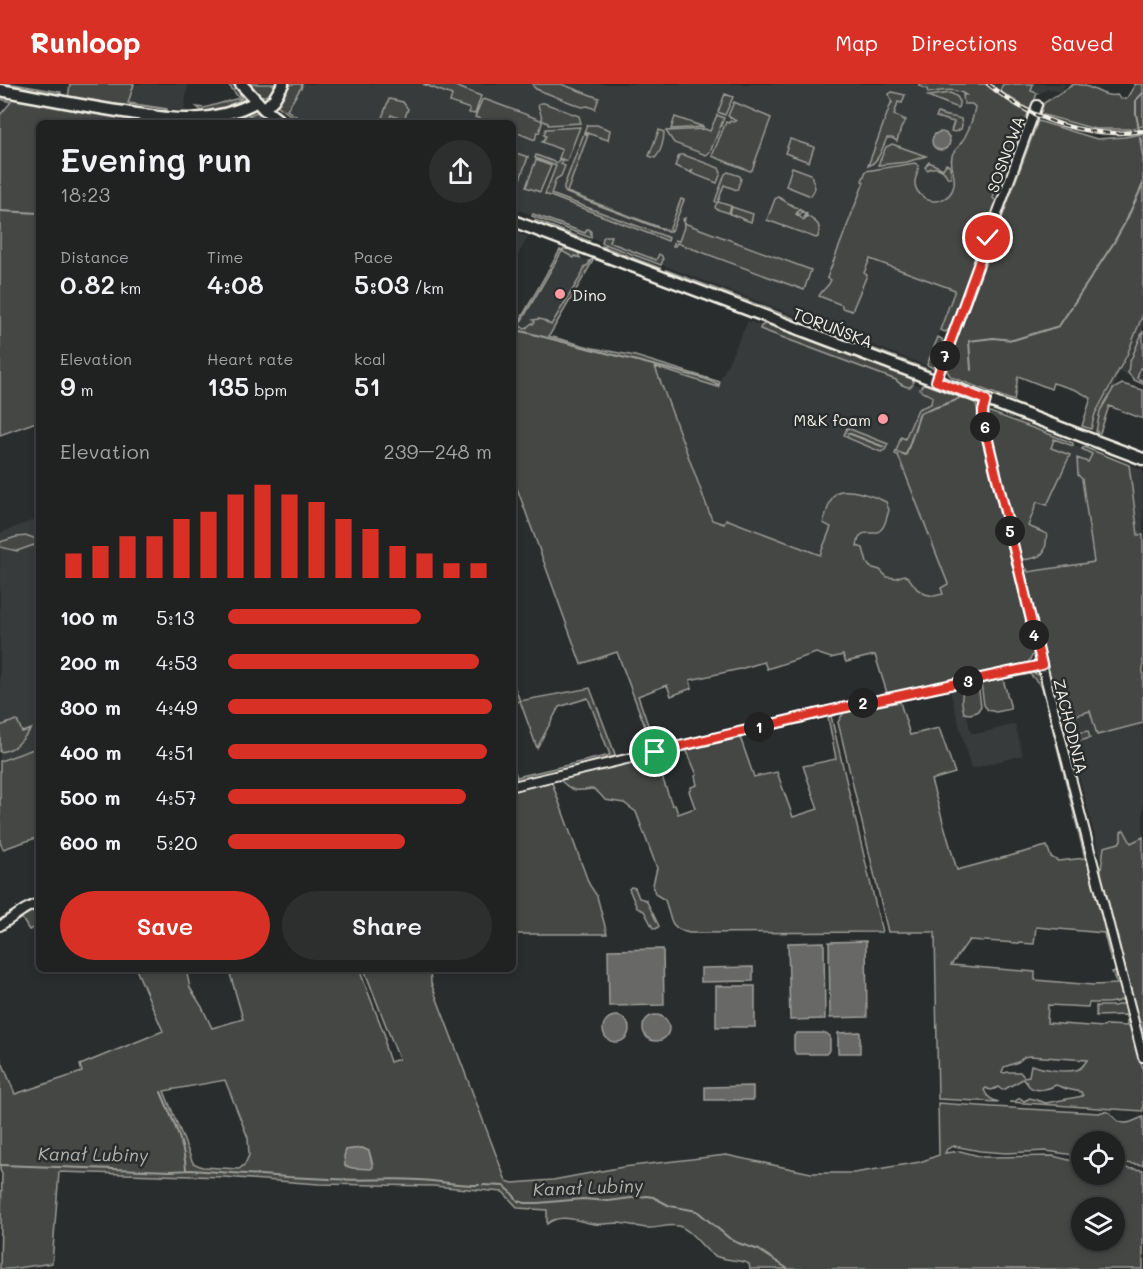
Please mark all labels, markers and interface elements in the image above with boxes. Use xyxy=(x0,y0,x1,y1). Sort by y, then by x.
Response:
text: Runloop xyxy=(30,24,141,60)
text: Map xyxy=(835,29,878,56)
text: Directions xyxy=(911,29,1018,56)
text: Saved xyxy=(1051,29,1113,56)
street label: SOSNOWA xyxy=(981,113,1029,195)
text: Evening run xyxy=(60,137,252,180)
button: share xyxy=(429,140,492,203)
text: 18:23 xyxy=(60,181,110,207)
pin xyxy=(962,212,1013,263)
icon: check xyxy=(971,221,1004,254)
text: Distance xyxy=(60,246,129,267)
text: Time xyxy=(207,246,243,267)
text: Pace xyxy=(354,246,393,267)
text: 0.82 xyxy=(60,267,115,301)
text: 4:08 xyxy=(207,267,264,301)
text: 5:03 xyxy=(354,267,409,301)
text: km xyxy=(115,277,141,298)
text: /km xyxy=(409,277,444,298)
place label: Dino xyxy=(572,284,606,305)
marker: Dino xyxy=(553,287,567,301)
street label: TORUŃSKA xyxy=(790,302,876,352)
pin: 7 xyxy=(930,341,960,371)
text: 7 xyxy=(941,345,949,366)
text: Elevation xyxy=(60,348,132,369)
text: Heart rate xyxy=(207,348,293,369)
text: kcal xyxy=(354,348,386,369)
text: 9 xyxy=(60,369,76,403)
text: 135 xyxy=(207,369,249,403)
text: 51 xyxy=(354,369,381,403)
text: m xyxy=(76,379,93,400)
text: bpm xyxy=(249,379,287,400)
place label: M&K foam xyxy=(793,409,871,430)
marker: M&K foam xyxy=(876,412,890,426)
pin: 6 xyxy=(970,412,1000,442)
text: 6 xyxy=(980,416,990,437)
text: Elevation xyxy=(60,438,150,464)
text: 239–248 m xyxy=(384,438,492,464)
pin: 5 xyxy=(995,516,1025,546)
text: 5 xyxy=(1005,520,1015,541)
text: 100 m xyxy=(60,604,118,630)
text: 5:13 xyxy=(156,604,195,630)
pin: 4 xyxy=(1019,620,1049,650)
text: 4 xyxy=(1029,624,1039,645)
text: 200 m xyxy=(60,649,120,675)
text: 4:53 xyxy=(156,649,197,675)
pin: 3 xyxy=(953,666,983,696)
text: 3 xyxy=(963,670,973,691)
street label: ZACHODNIA xyxy=(1049,676,1093,776)
pin: 2 xyxy=(848,688,878,718)
text: 2 xyxy=(859,692,867,713)
text: 300 m xyxy=(60,694,121,720)
text: 4:49 xyxy=(156,694,198,720)
pin: 1 xyxy=(744,712,774,742)
text: 1 xyxy=(755,716,763,737)
pin xyxy=(629,726,680,777)
icon: arrive xyxy=(638,735,671,768)
text: 400 m xyxy=(60,739,121,765)
text: 4:51 xyxy=(156,739,195,765)
text: 500 m xyxy=(60,784,120,810)
text: 4:57 xyxy=(156,784,197,810)
text: 600 m xyxy=(60,829,121,855)
text: 5:20 xyxy=(156,829,197,855)
button: Save xyxy=(60,891,270,960)
button: Share xyxy=(282,891,492,960)
map controls xyxy=(1071,1131,1125,1251)
button: locate xyxy=(1071,1131,1125,1185)
water label: Kanał Lubiny xyxy=(38,1141,149,1167)
water label: Kanał Lubiny xyxy=(532,1173,644,1201)
button: layers xyxy=(1071,1197,1125,1251)

